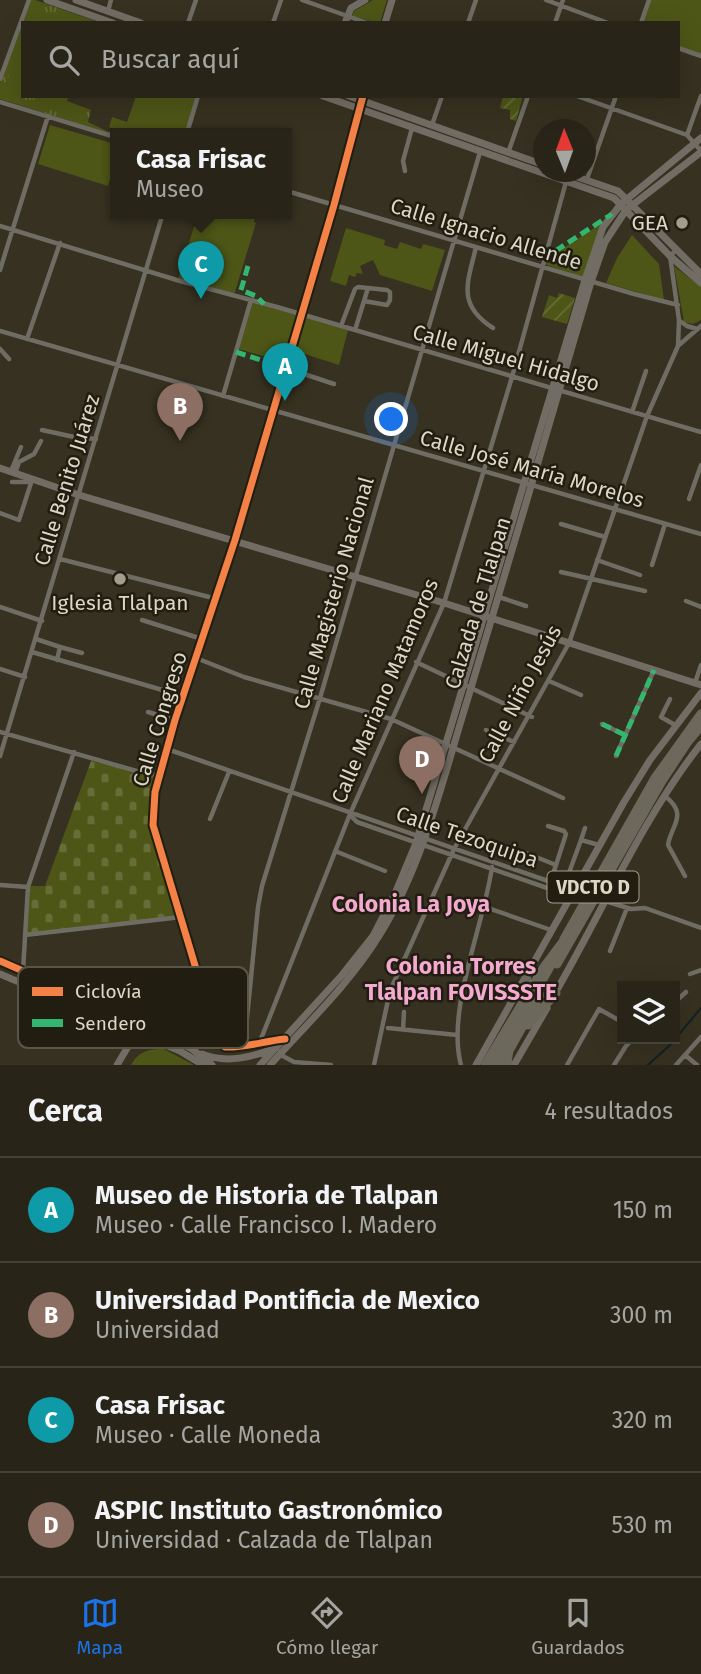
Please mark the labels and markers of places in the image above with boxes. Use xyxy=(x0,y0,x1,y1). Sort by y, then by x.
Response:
place label: GEA xyxy=(631,210,668,236)
marker: GEA xyxy=(674,215,690,231)
pin: C xyxy=(178,241,224,299)
pin: A xyxy=(262,343,308,401)
pin: B xyxy=(157,383,203,441)
marker: Iglesia Tlalpan xyxy=(112,571,128,587)
place label: Iglesia Tlalpan xyxy=(51,590,189,616)
pin: D xyxy=(399,736,445,794)

